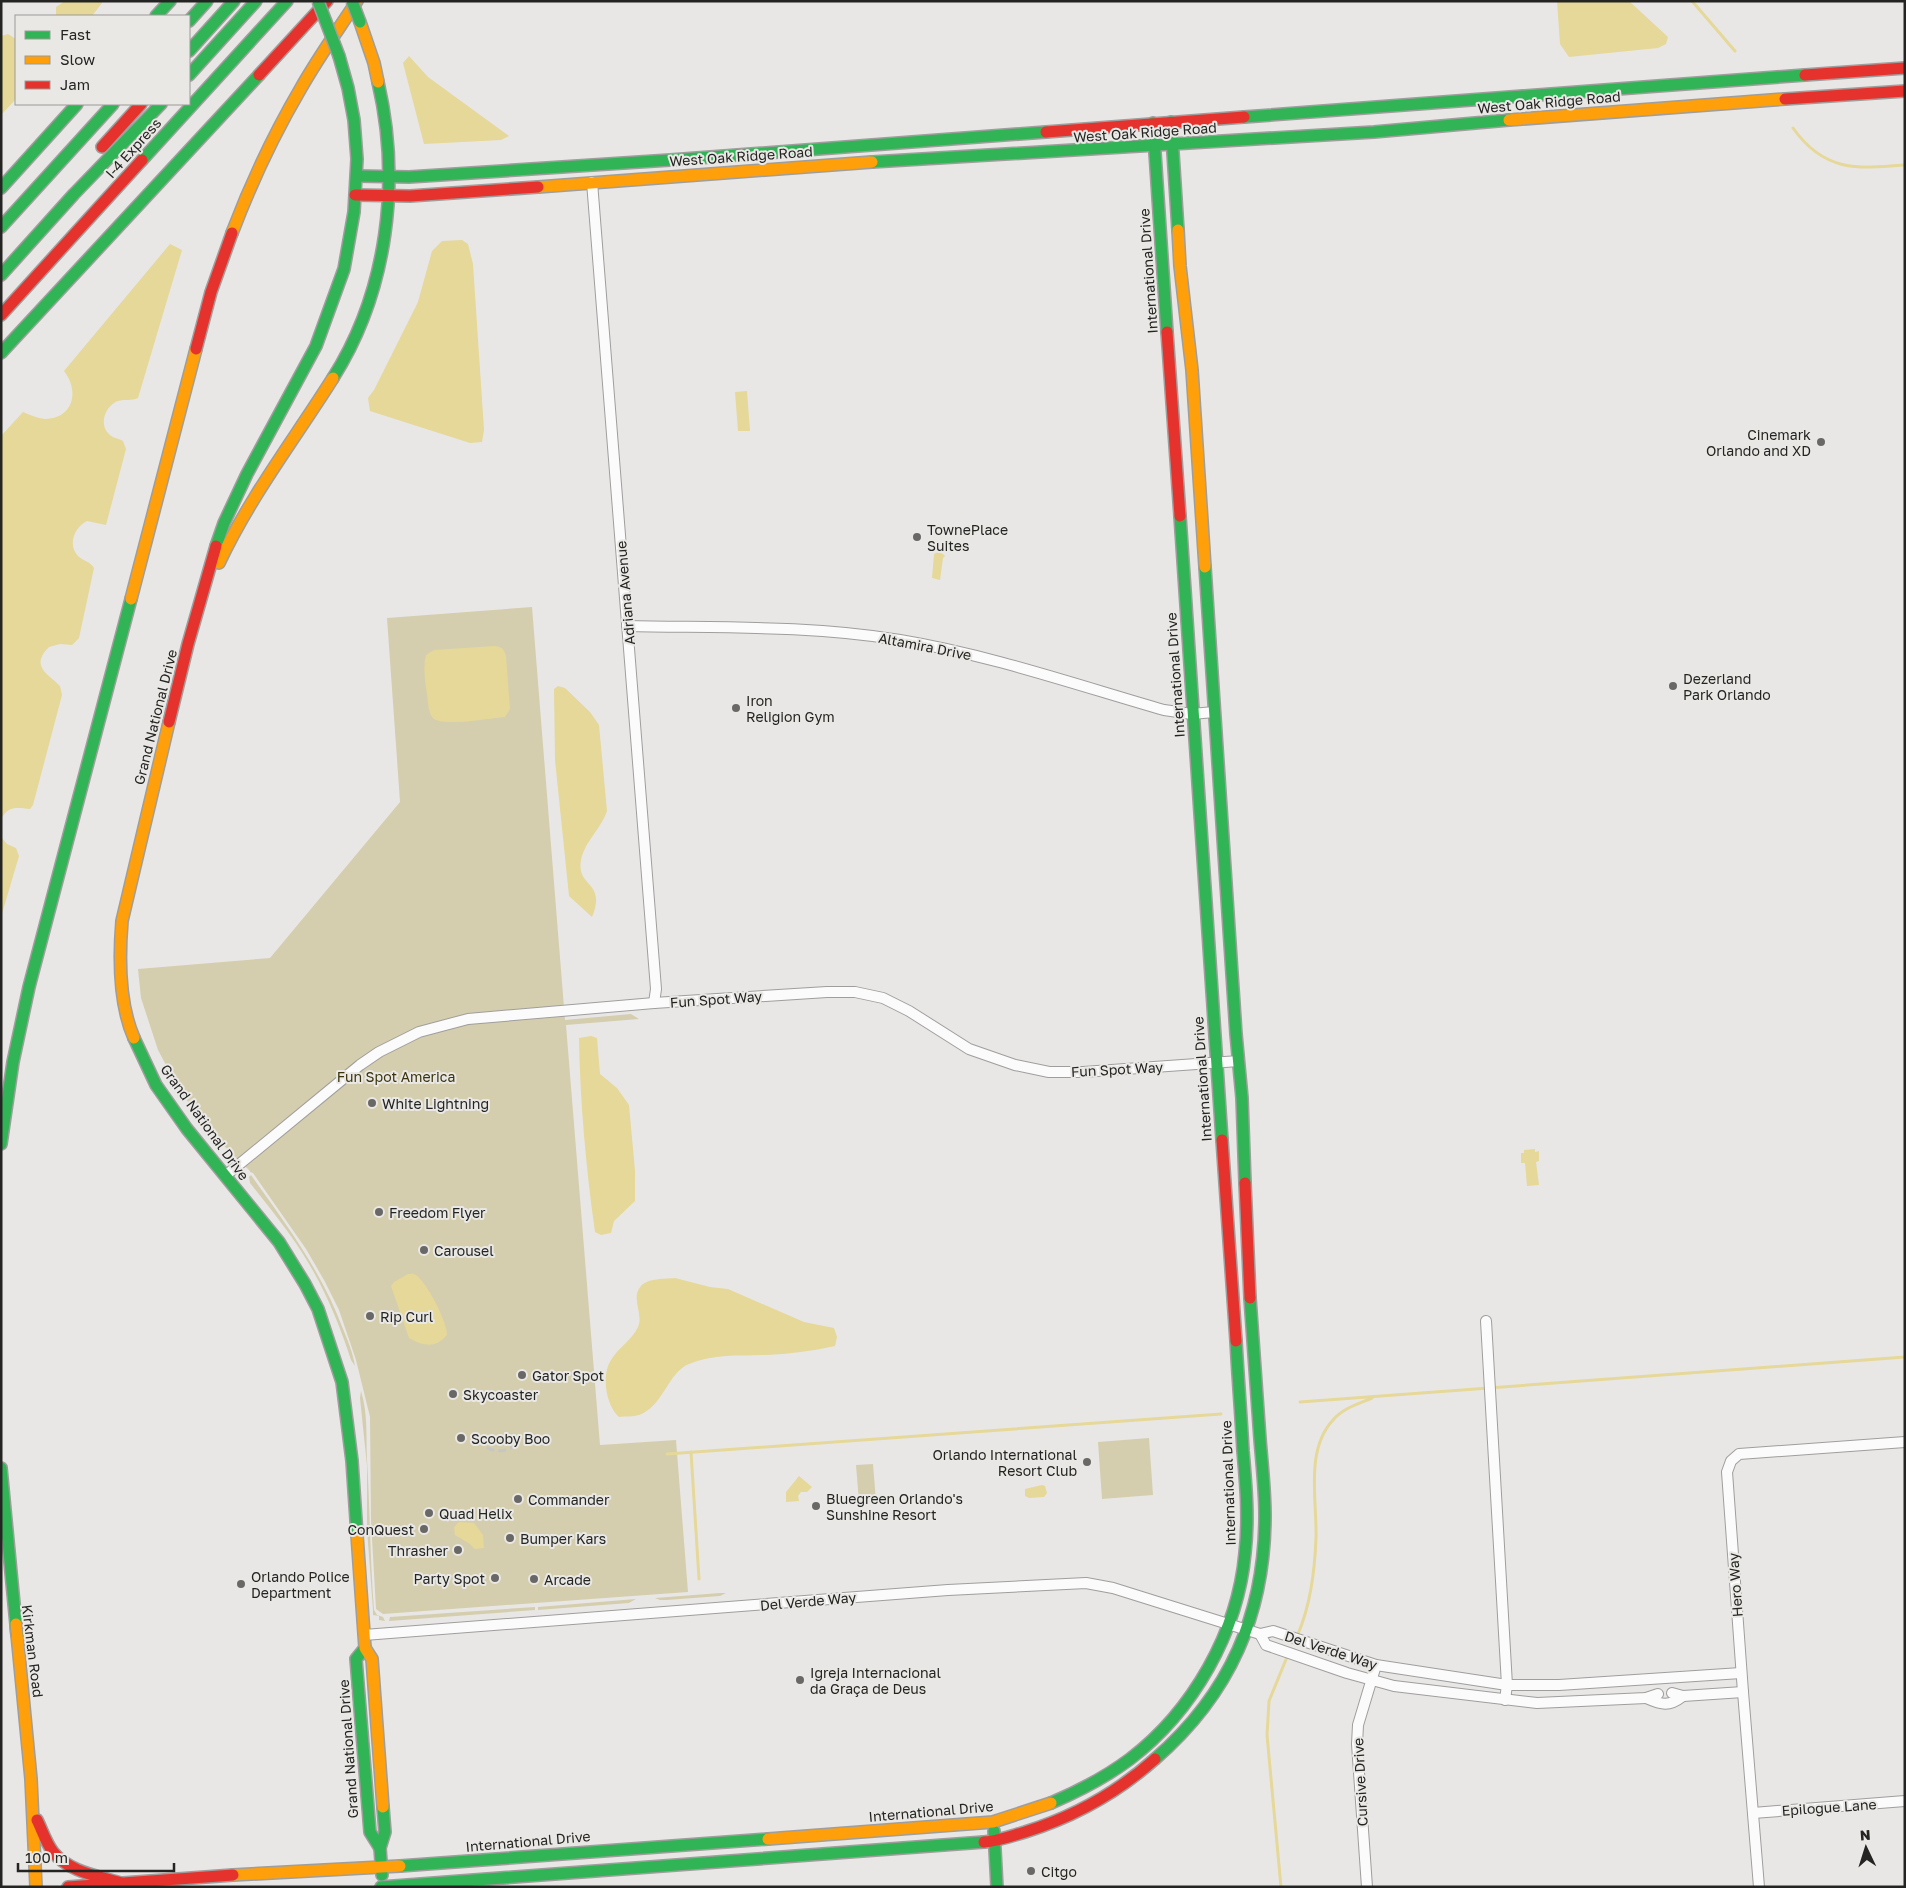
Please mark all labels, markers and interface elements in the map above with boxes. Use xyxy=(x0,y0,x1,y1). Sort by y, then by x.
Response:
legend xyxy=(15,15,190,105)
text: Fast xyxy=(60,25,91,43)
text: Slow xyxy=(60,50,95,68)
text: Jam xyxy=(60,75,90,93)
street label: West Oak Ridge Road xyxy=(1477,87,1621,117)
street label: I-4 Express xyxy=(102,114,164,182)
street label: West Oak Ridge Road xyxy=(1073,119,1217,145)
street label: West Oak Ridge Road xyxy=(669,143,813,169)
street label: International Drive xyxy=(1135,208,1161,334)
place label: Cinemark Orlando and XD xyxy=(1706,426,1811,459)
marker: Cinemark Orlando and XD xyxy=(1815,436,1827,448)
place label: TownePlace Suites xyxy=(927,521,1008,554)
marker: TownePlace Suites xyxy=(911,531,923,543)
street label: Adriana Avenue xyxy=(612,540,638,646)
street label: International Drive xyxy=(1162,612,1188,738)
street label: Altamira Drive xyxy=(877,629,973,663)
street label: Grand National Drive xyxy=(130,647,180,787)
place label: Dezerland Park Orlando xyxy=(1683,670,1771,703)
marker: Dezerland Park Orlando xyxy=(1667,680,1679,692)
place label: Iron Religion Gym xyxy=(746,692,835,725)
marker: Iron Religion Gym xyxy=(730,702,742,714)
street label: Fun Spot Way xyxy=(669,987,763,1011)
street label: International Drive xyxy=(1189,1016,1215,1142)
street label: Fun Spot Way xyxy=(1070,1058,1164,1080)
street label: Grand National Drive xyxy=(157,1061,253,1183)
park label: Fun Spot America xyxy=(337,1068,455,1085)
place label: White Lightning xyxy=(382,1095,489,1112)
marker: White Lightning xyxy=(366,1097,378,1109)
place label: Freedom Flyer xyxy=(389,1204,486,1221)
marker: Freedom Flyer xyxy=(373,1206,385,1218)
place label: Carousel xyxy=(434,1242,494,1259)
marker: Carousel xyxy=(418,1244,430,1256)
place label: Rip Curl xyxy=(380,1308,433,1325)
marker: Rip Curl xyxy=(364,1310,376,1322)
place label: Gator Spot xyxy=(532,1367,604,1384)
marker: Gator Spot xyxy=(516,1369,528,1381)
place label: Skycoaster xyxy=(463,1386,539,1403)
marker: Skycoaster xyxy=(447,1388,459,1400)
street label: International Drive xyxy=(1217,1420,1239,1546)
place label: Scooby Boo xyxy=(471,1430,550,1447)
marker: Scooby Boo xyxy=(455,1432,467,1444)
place label: Orlando International Resort Club xyxy=(932,1446,1077,1479)
marker: Orlando International Resort Club xyxy=(1081,1456,1093,1468)
place label: Bluegreen Orlando's Sunshine Resort xyxy=(826,1490,963,1523)
place label: Commander xyxy=(528,1491,610,1508)
marker: Commander xyxy=(512,1493,524,1505)
marker: Bluegreen Orlando's Sunshine Resort xyxy=(810,1500,822,1512)
place label: Quad Helix xyxy=(439,1505,513,1522)
marker: Quad Helix xyxy=(423,1507,435,1519)
place label: ConQuest xyxy=(348,1521,414,1538)
marker: ConQuest xyxy=(418,1523,430,1535)
place label: Bumper Kars xyxy=(520,1530,606,1547)
marker: Bumper Kars xyxy=(504,1532,516,1544)
place label: Thrasher xyxy=(388,1542,449,1559)
marker: Thrasher xyxy=(452,1544,464,1556)
street label: Hero Way xyxy=(1724,1552,1746,1618)
place label: Orlando Police Department xyxy=(251,1568,350,1601)
place label: Party Spot xyxy=(414,1570,485,1587)
place label: Arcade xyxy=(544,1571,591,1588)
marker: Party Spot xyxy=(489,1572,501,1584)
marker: Arcade xyxy=(528,1573,540,1585)
marker: Orlando Police Department xyxy=(235,1578,247,1590)
street label: Del Verde Way xyxy=(759,1588,857,1614)
street label: Kirkman Road xyxy=(19,1604,47,1698)
street label: Del Verde Way xyxy=(1282,1627,1380,1673)
place label: Igreja Internacional da Graça de Deus xyxy=(810,1664,941,1697)
marker: Igreja Internacional da Graça de Deus xyxy=(794,1674,806,1686)
street label: Grand National Drive xyxy=(335,1679,361,1819)
street label: Cursive Drive xyxy=(1349,1737,1371,1827)
street label: Epilogue Lane xyxy=(1781,1795,1877,1819)
street label: International Drive xyxy=(868,1797,994,1825)
north arrow xyxy=(1841,1823,1891,1873)
text: N xyxy=(1859,1826,1871,1843)
street label: International Drive xyxy=(465,1827,591,1855)
scale bar xyxy=(18,1840,174,1872)
text: 100 m xyxy=(25,1848,68,1866)
place label: Citgo xyxy=(1041,1863,1077,1880)
marker: Citgo xyxy=(1025,1865,1037,1877)

